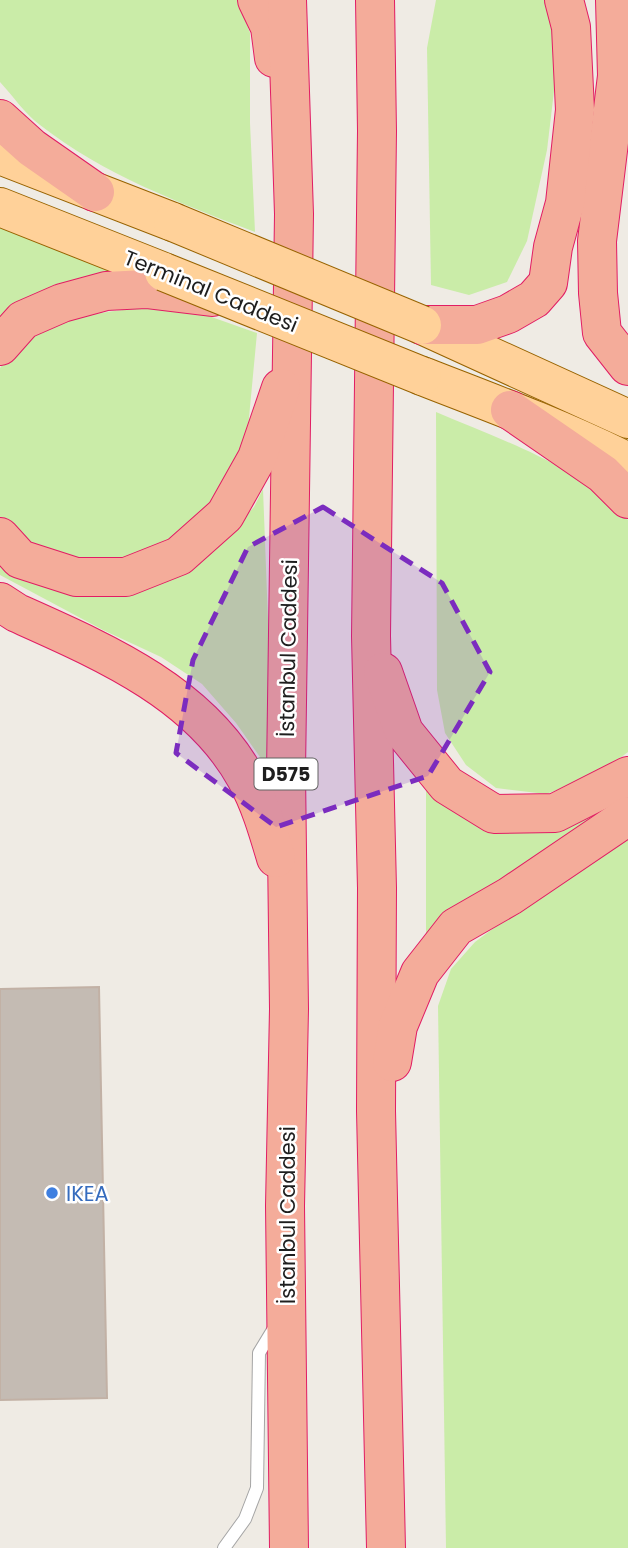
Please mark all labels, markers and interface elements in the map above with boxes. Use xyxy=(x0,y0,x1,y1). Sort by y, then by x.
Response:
street label: Terminal Caddesi xyxy=(120,243,302,339)
street label: İstanbul Caddesi xyxy=(272,559,304,737)
road number: D575 xyxy=(254,758,318,790)
street label: İstanbul Caddesi xyxy=(273,1126,302,1304)
place label: IKEA xyxy=(66,1179,109,1208)
marker: IKEA xyxy=(44,1185,60,1201)

